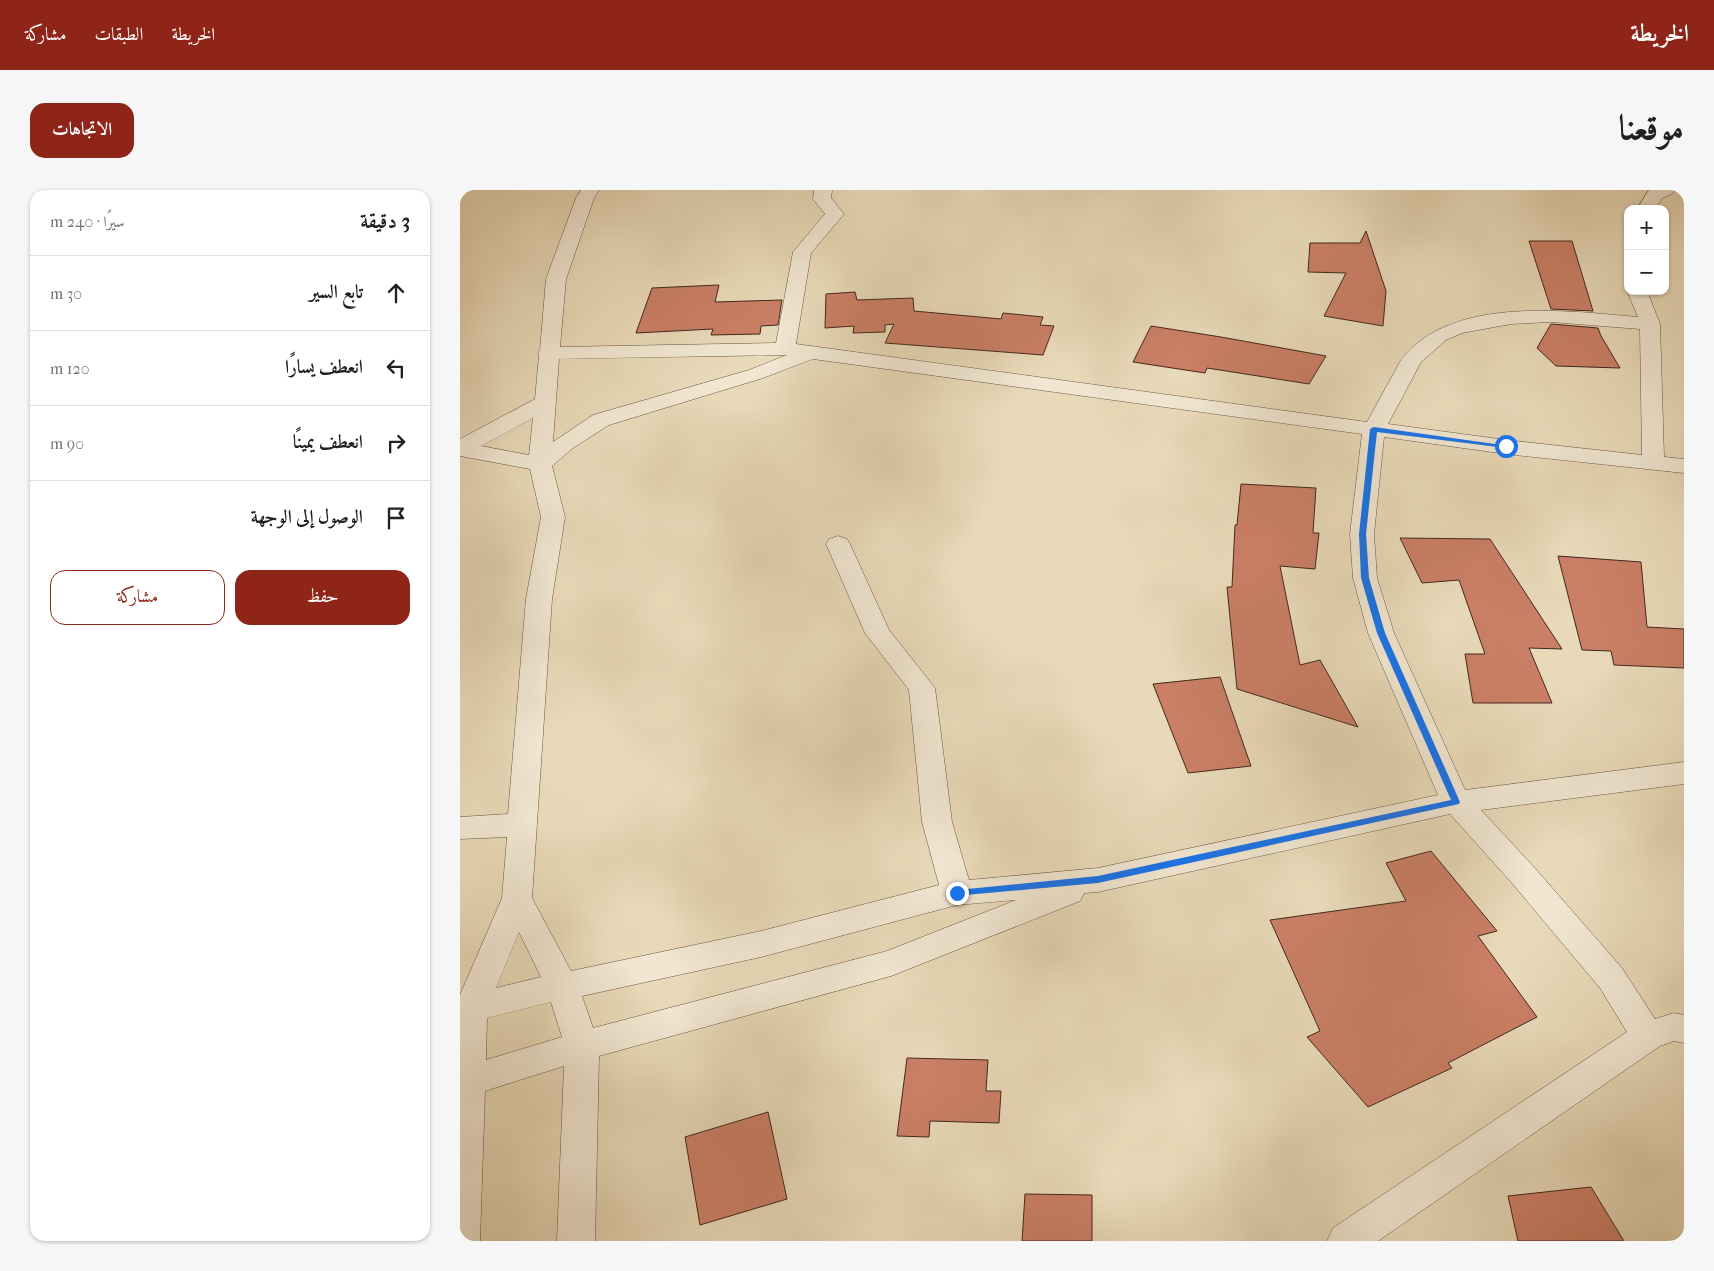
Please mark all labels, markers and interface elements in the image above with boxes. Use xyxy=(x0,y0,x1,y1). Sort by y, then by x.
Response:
text: الخريطة xyxy=(1631,19,1689,47)
text: مشاركة xyxy=(25,24,66,45)
text: الطبقات xyxy=(94,24,143,45)
text: الخريطة xyxy=(171,24,215,45)
button: الاتجاهات xyxy=(30,103,134,158)
text: موقعنا xyxy=(1619,107,1684,148)
map controls xyxy=(1624,205,1669,295)
button: + xyxy=(1624,205,1669,250)
text: 3 دقيقة xyxy=(360,209,410,233)
text: سيرًا · 240 m xyxy=(50,212,125,231)
button: − xyxy=(1624,250,1669,295)
icon: ahead xyxy=(382,279,410,307)
text: تابع السير xyxy=(309,281,363,303)
text: 30 m xyxy=(50,284,82,303)
icon: left xyxy=(382,354,410,382)
text: انعطف يسارًا xyxy=(285,356,363,378)
text: 120 m xyxy=(50,359,90,378)
icon: right xyxy=(382,429,410,457)
text: انعطف يمينًا xyxy=(293,431,363,453)
text: 90 m xyxy=(50,434,84,453)
route start xyxy=(1495,435,1518,458)
icon: arrive xyxy=(382,504,410,532)
text: الوصول إلى الوجهة xyxy=(251,506,363,528)
button: مشاركة xyxy=(50,570,225,625)
button: حفظ xyxy=(235,570,410,625)
route end xyxy=(946,882,969,905)

